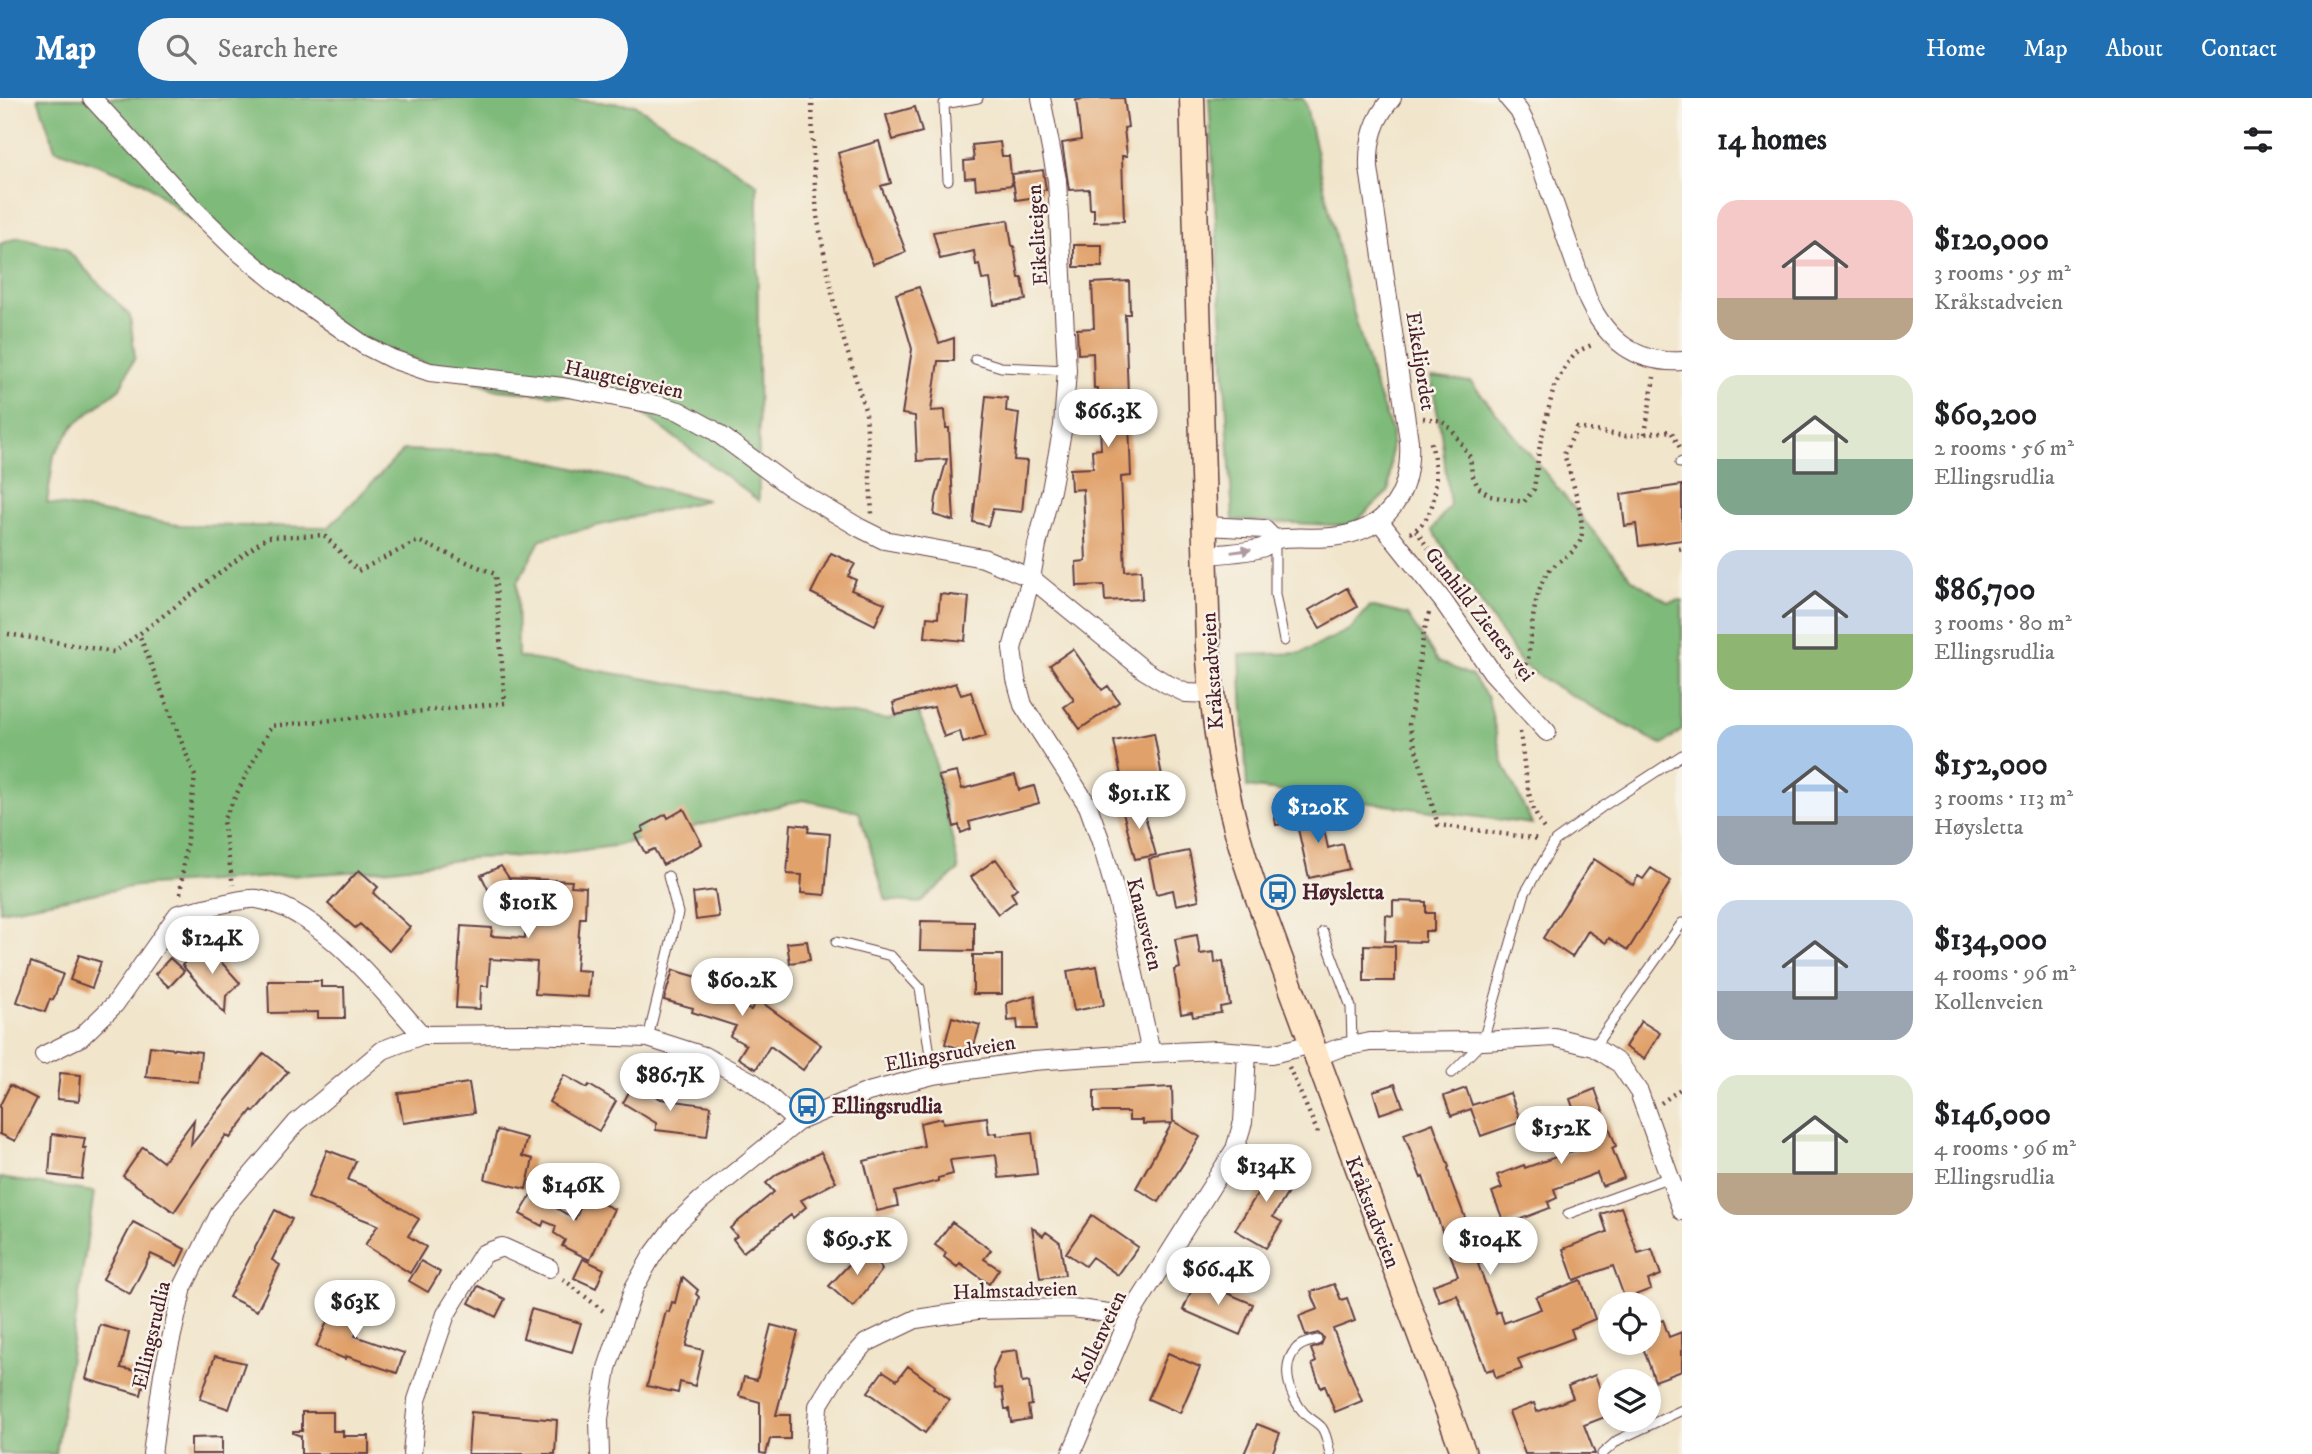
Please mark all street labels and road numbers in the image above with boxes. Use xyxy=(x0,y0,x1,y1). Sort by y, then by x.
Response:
street label: Eikeliteigen xyxy=(1021,183,1055,287)
street label: Eikelijordet xyxy=(1399,310,1441,413)
street label: Haugteigveien xyxy=(562,355,686,405)
street label: Gunhild Zieners vei xyxy=(1419,542,1540,687)
street label: Kråkstadveien xyxy=(1196,611,1230,731)
street label: Knausveien xyxy=(1120,875,1168,973)
street label: Ellingsrudveien xyxy=(883,1030,1018,1078)
street label: Kråkstadveien xyxy=(1339,1153,1405,1272)
street label: Halmstadveien xyxy=(952,1276,1078,1306)
street label: Ellingsrudlia xyxy=(127,1279,177,1392)
street label: Kollenveien xyxy=(1067,1287,1133,1388)

